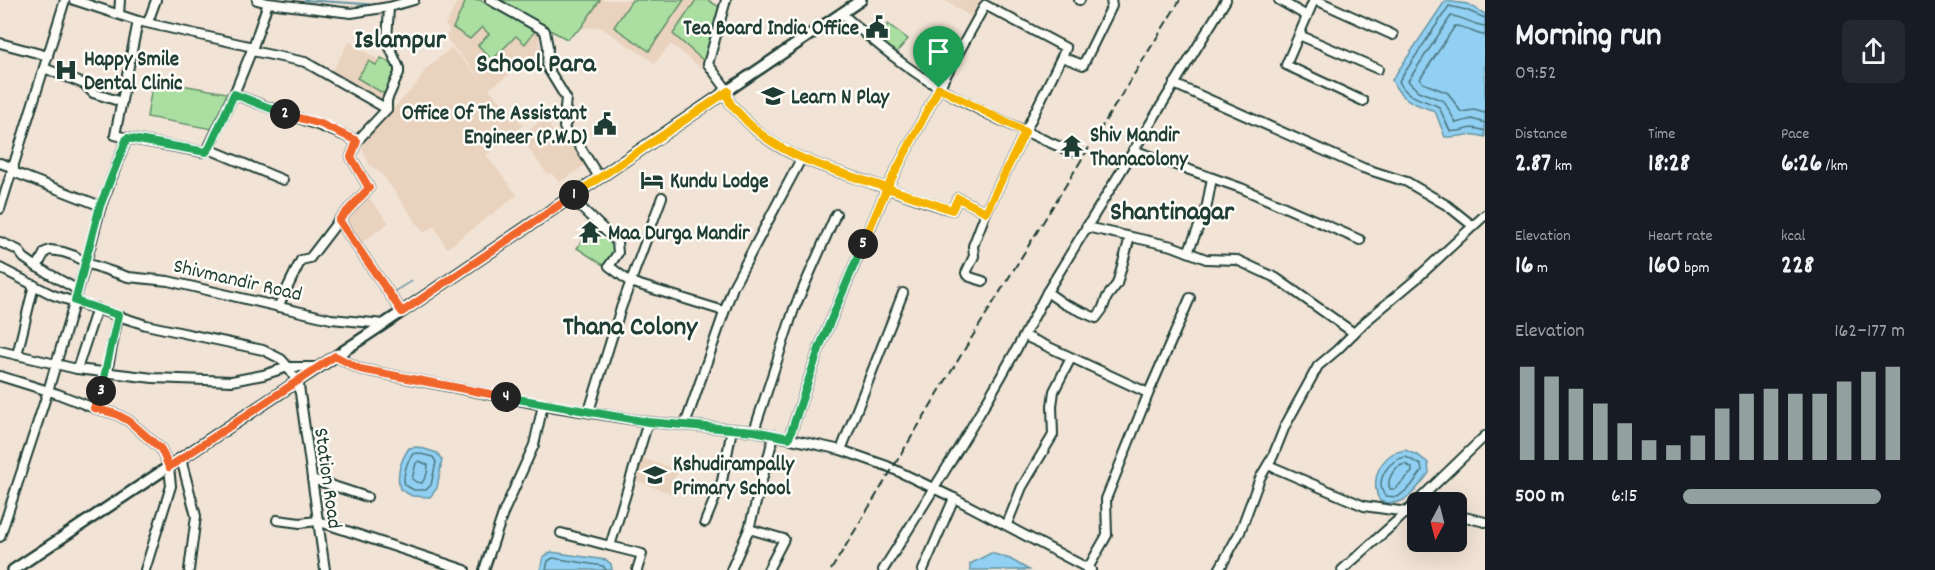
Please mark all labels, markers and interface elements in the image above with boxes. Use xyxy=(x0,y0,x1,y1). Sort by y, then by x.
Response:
public building icon: Tea Board India Office xyxy=(864,14,890,40)
text: Morning run xyxy=(1515,14,1662,61)
place label: Tea Board India Office xyxy=(683,15,859,45)
button: share xyxy=(1842,20,1905,83)
district label: Islampur xyxy=(354,22,447,61)
pin xyxy=(913,26,964,88)
icon: arrive xyxy=(922,35,955,68)
place label: Happy Smile Dental Clinic xyxy=(84,46,183,100)
district label: School Para xyxy=(476,46,597,85)
hospital icon: Happy Smile Dental Clinic xyxy=(53,57,79,83)
text: 09:52 xyxy=(1515,60,1556,88)
school or university icon: Learn N Play xyxy=(760,83,786,109)
place label: Learn N Play xyxy=(791,84,891,114)
pin: 2 xyxy=(270,99,300,129)
place label: Office Of The Assistant Engineer (P.W.D) xyxy=(402,100,587,154)
text: 2 xyxy=(282,102,289,125)
public building icon: Office Of The Assistant Engineer (P.W.D) xyxy=(592,111,618,137)
place label: Shiv Mandir Thanacolony xyxy=(1090,122,1189,176)
text: Distance xyxy=(1515,123,1567,146)
text: Time xyxy=(1648,123,1675,146)
text: Pace xyxy=(1781,123,1809,146)
temple icon: Shiv Mandir Thanacolony xyxy=(1059,133,1085,159)
text: 2.87 xyxy=(1515,146,1551,183)
text: 18:28 xyxy=(1648,146,1690,183)
text: 6:26 xyxy=(1781,146,1822,183)
text: km xyxy=(1551,155,1572,178)
text: /km xyxy=(1822,155,1848,178)
hotel icon: Kundu Lodge xyxy=(639,167,665,193)
place label: Kundu Lodge xyxy=(670,168,768,198)
pin: 1 xyxy=(559,180,589,210)
text: 1 xyxy=(572,183,576,206)
district label: Shantinagar xyxy=(1110,194,1235,233)
temple icon: Maa Durga Mandir xyxy=(577,219,603,245)
place label: Maa Durga Mandir xyxy=(608,220,751,250)
text: Elevation xyxy=(1515,225,1571,248)
text: Heart rate xyxy=(1648,225,1713,248)
text: kcal xyxy=(1781,225,1805,248)
pin: 5 xyxy=(848,229,878,259)
text: 5 xyxy=(859,232,867,255)
text: 16 xyxy=(1515,248,1533,285)
text: 160 xyxy=(1648,248,1681,285)
text: 228 xyxy=(1781,248,1814,285)
street label: Shivmandir Road xyxy=(170,253,305,311)
text: m xyxy=(1533,257,1548,280)
text: bpm xyxy=(1681,257,1710,280)
district label: Thana Colony xyxy=(563,309,698,348)
text: Elevation xyxy=(1515,318,1585,346)
text: 162–177 m xyxy=(1834,318,1905,346)
pin: 3 xyxy=(86,376,116,406)
text: 3 xyxy=(97,379,105,402)
pin: 4 xyxy=(491,382,521,412)
text: 4 xyxy=(503,385,509,408)
street label: Station Road xyxy=(304,426,348,531)
place label: Kshudirampally Primary School xyxy=(673,451,795,505)
school or university icon: Kshudirampally Primary School xyxy=(642,462,668,488)
text: 500 m xyxy=(1515,483,1564,511)
text: 6:15 xyxy=(1611,483,1638,511)
north arrow xyxy=(1407,492,1467,552)
map controls xyxy=(1407,492,1467,552)

